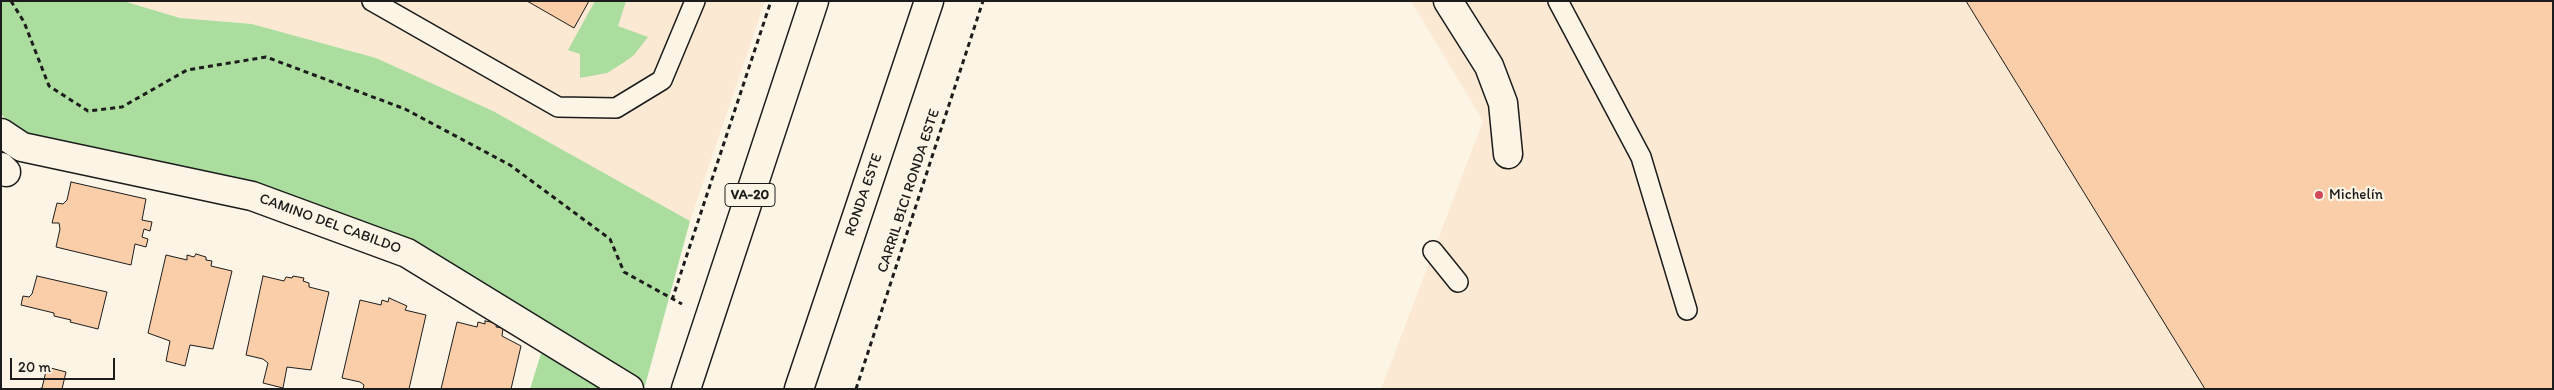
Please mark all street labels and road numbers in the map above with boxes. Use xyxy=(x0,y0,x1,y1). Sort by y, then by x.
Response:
street label: CARRIL BICI RONDA ESTE xyxy=(874,107,944,275)
street label: RONDA ESTE xyxy=(841,151,887,239)
road number: VA-20 xyxy=(725,184,775,206)
street label: CAMINO DEL CABILDO xyxy=(257,190,403,258)

